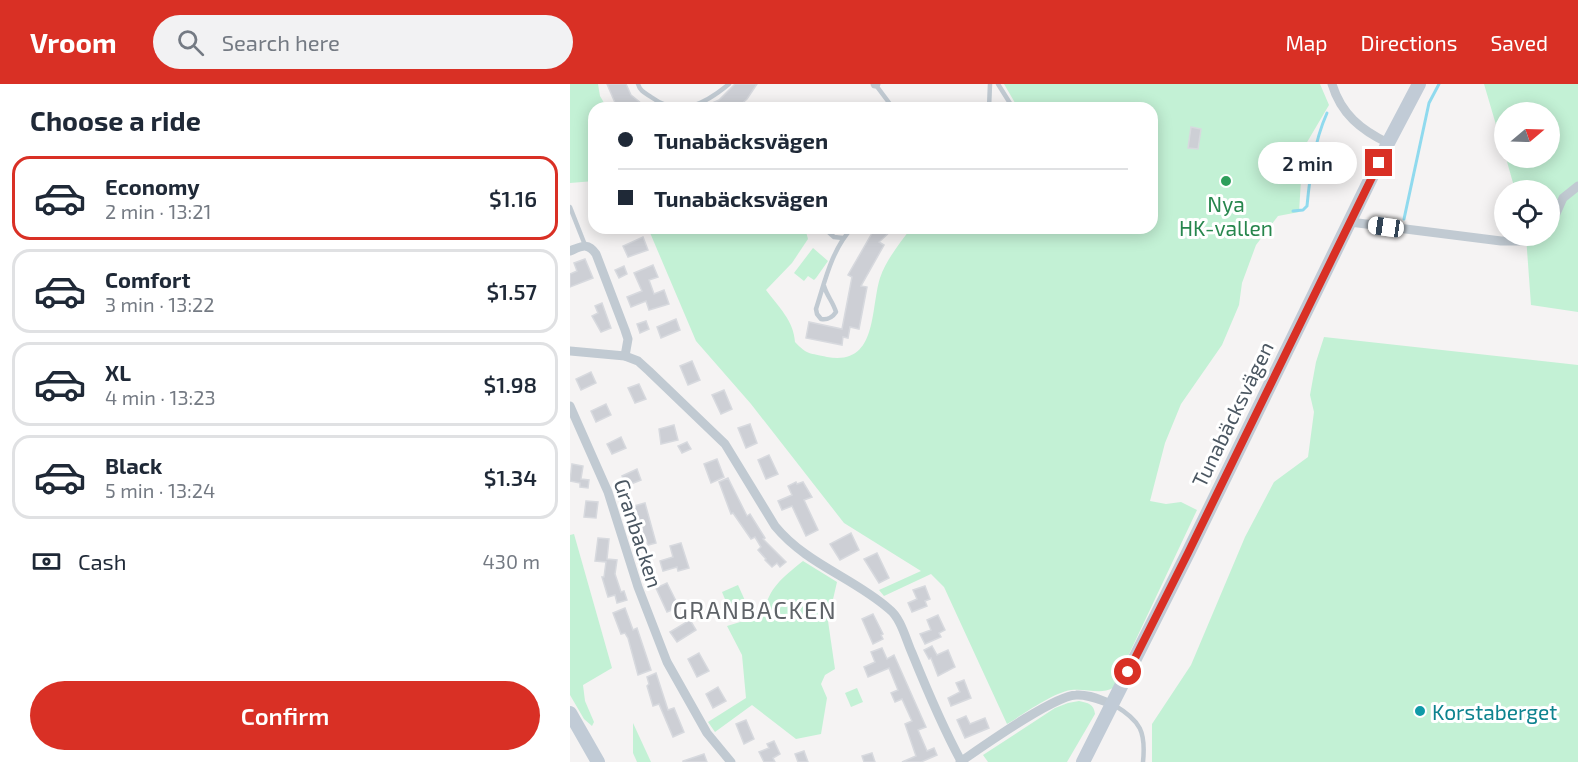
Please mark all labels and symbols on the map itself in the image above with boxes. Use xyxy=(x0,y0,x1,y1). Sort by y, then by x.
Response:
north arrow xyxy=(1494,102,1560,168)
callout: 2 min xyxy=(1259,142,1358,184)
route end xyxy=(1365,149,1392,176)
marker: Nya HK-vallen xyxy=(1219,174,1233,188)
place label: Nya HK-vallen xyxy=(1179,191,1273,240)
car xyxy=(1367,216,1405,238)
street label: Tunabäcksvägen xyxy=(1186,337,1278,491)
street label: Granbacken xyxy=(610,475,668,591)
district label: GRANBACKEN xyxy=(673,595,837,624)
route start xyxy=(1114,658,1141,685)
place label: Korstaberget xyxy=(1432,699,1557,724)
marker: Korstaberget xyxy=(1413,704,1427,718)

